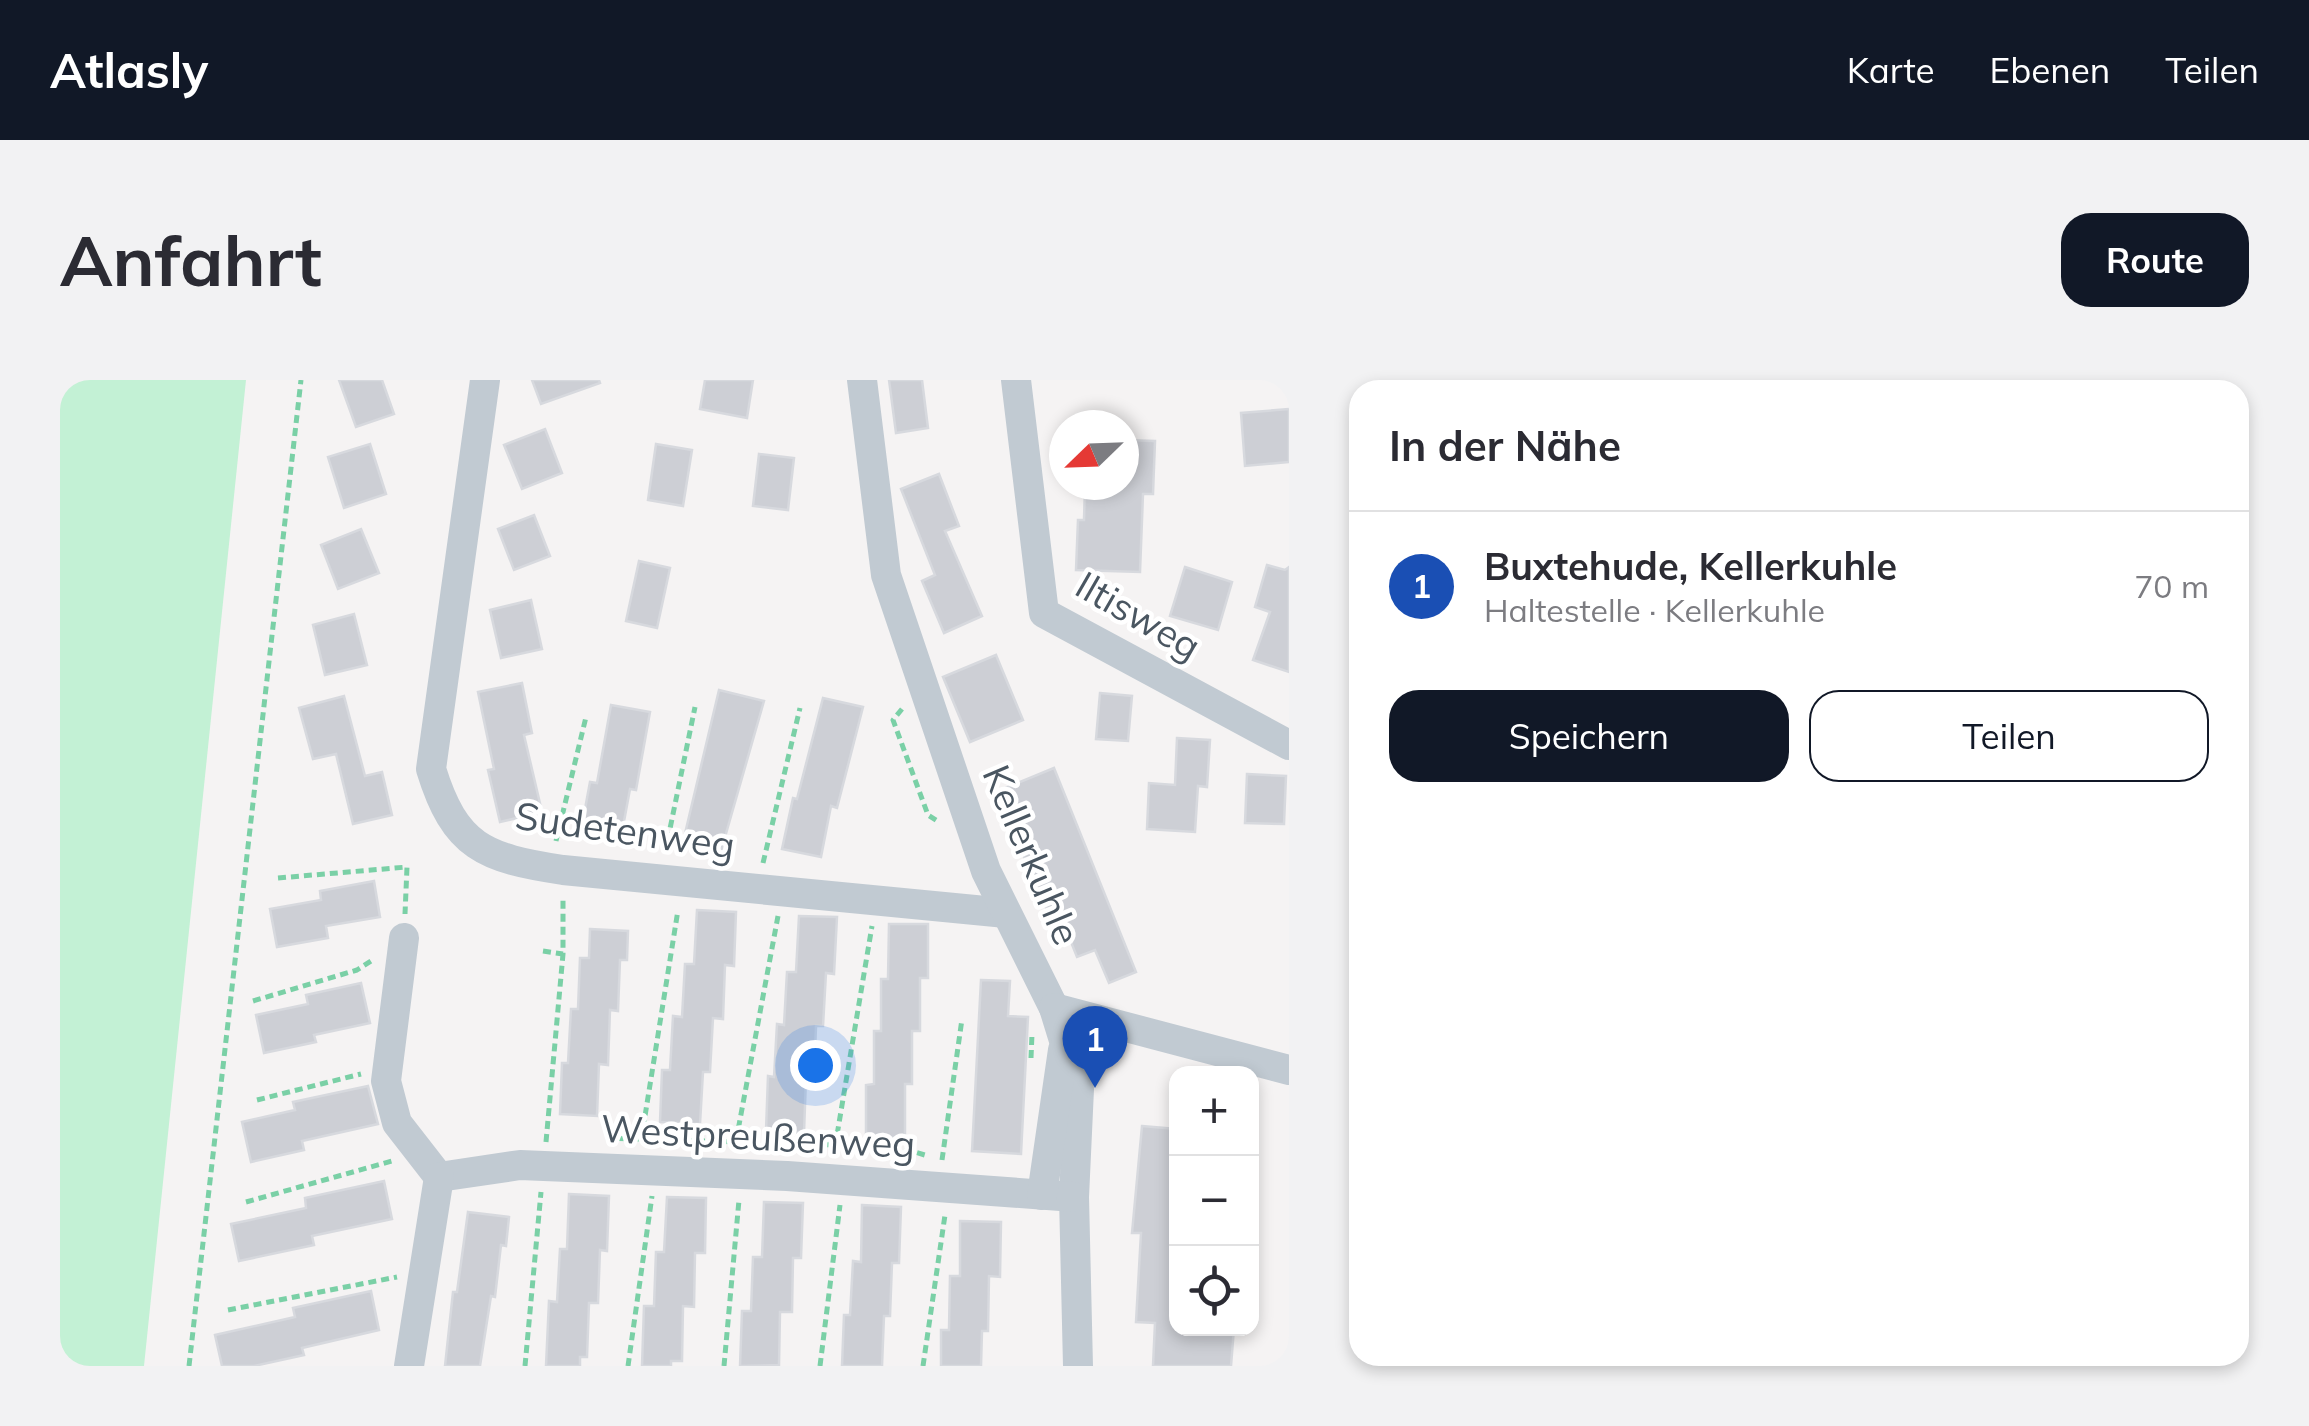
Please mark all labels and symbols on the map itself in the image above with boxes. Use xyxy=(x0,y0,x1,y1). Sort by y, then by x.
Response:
north arrow xyxy=(1049,410,1139,500)
street label: Iltisweg xyxy=(1068,560,1209,670)
street label: Kellerkuhle xyxy=(973,758,1091,952)
street label: Sudetenweg xyxy=(512,791,738,869)
pin: 1 xyxy=(1062,1006,1128,1088)
your location xyxy=(790,1040,841,1091)
street label: Westpreußenweg xyxy=(600,1104,916,1168)

